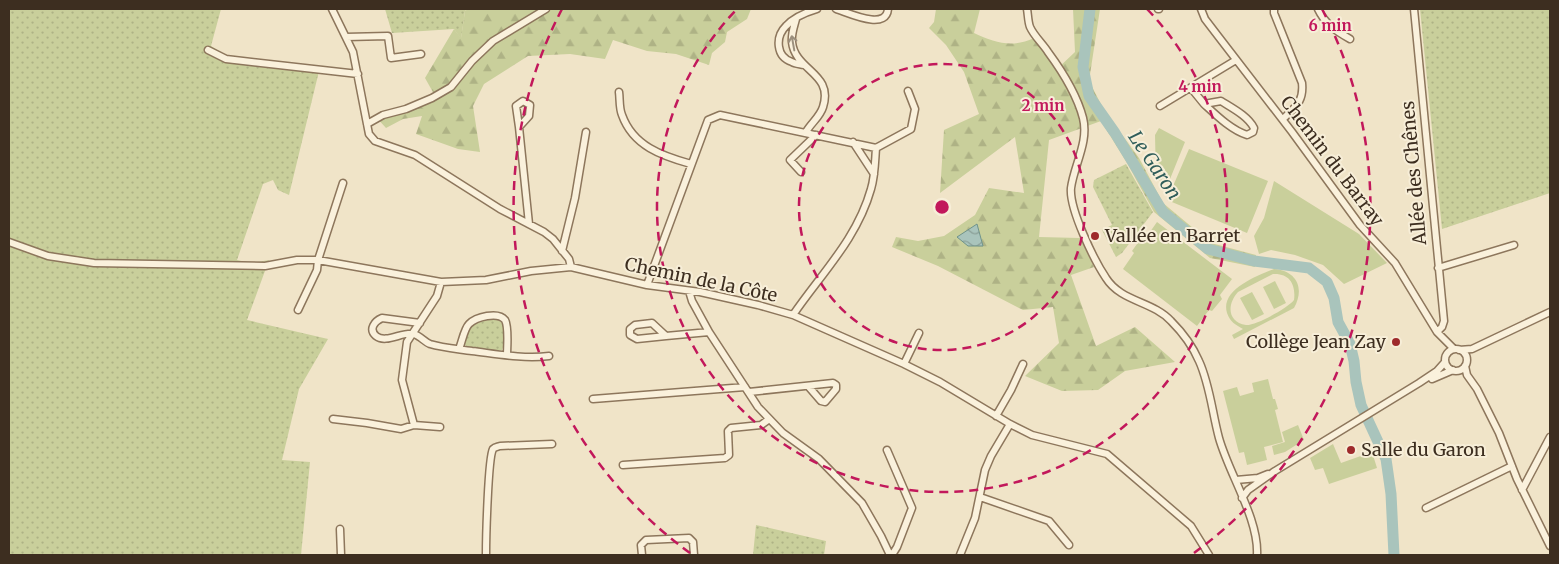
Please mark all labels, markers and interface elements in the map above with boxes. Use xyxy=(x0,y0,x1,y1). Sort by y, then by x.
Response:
text: 6 min xyxy=(1308,16,1352,35)
one-way arrow xyxy=(788,35,798,51)
text: 4 min xyxy=(1178,77,1222,96)
street label: Chemin du Barray xyxy=(1276,91,1389,231)
text: 2 min xyxy=(1022,96,1064,115)
street label: Allée des Chênes xyxy=(1396,100,1431,247)
water label: Le Garon xyxy=(1123,126,1187,204)
centre of rings xyxy=(933,198,951,216)
place label: Vallée en Barret xyxy=(1104,224,1240,247)
marker: Vallée en Barret xyxy=(1089,230,1101,242)
street label: Chemin de la Côte xyxy=(623,252,779,307)
place label: Collège Jean Zay xyxy=(1246,330,1387,353)
marker: Collège Jean Zay xyxy=(1390,336,1402,348)
place label: Salle du Garon xyxy=(1361,438,1486,461)
marker: Salle du Garon xyxy=(1345,444,1357,456)

